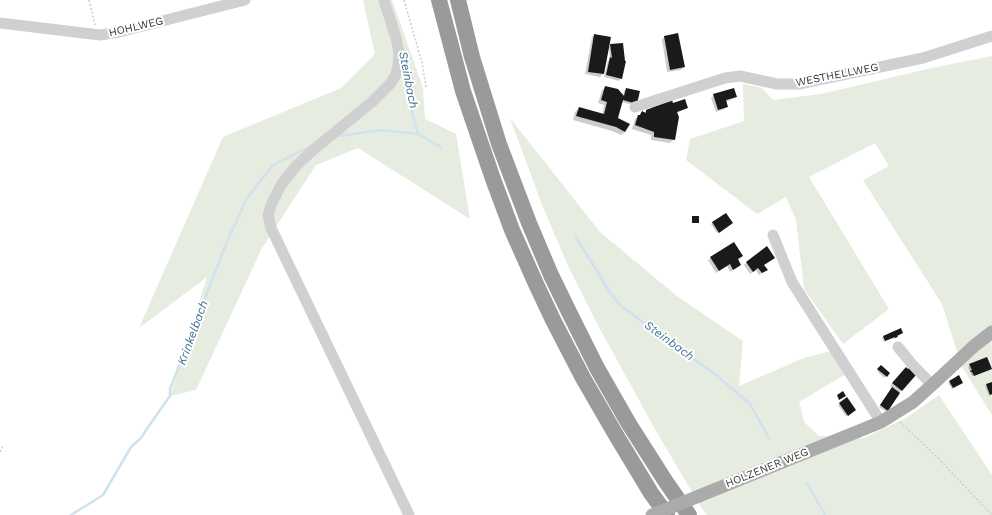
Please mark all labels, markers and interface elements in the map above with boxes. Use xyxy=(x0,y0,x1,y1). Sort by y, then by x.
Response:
street label: HOHLWEG xyxy=(107,14,165,40)
water label: Steinbach xyxy=(395,50,421,110)
street label: WESTHELLWEG xyxy=(795,61,879,89)
water label: Krinkelbach xyxy=(175,299,211,367)
water label: Steinbach xyxy=(641,318,697,364)
street label: HOLZENER WEG xyxy=(724,445,810,491)

